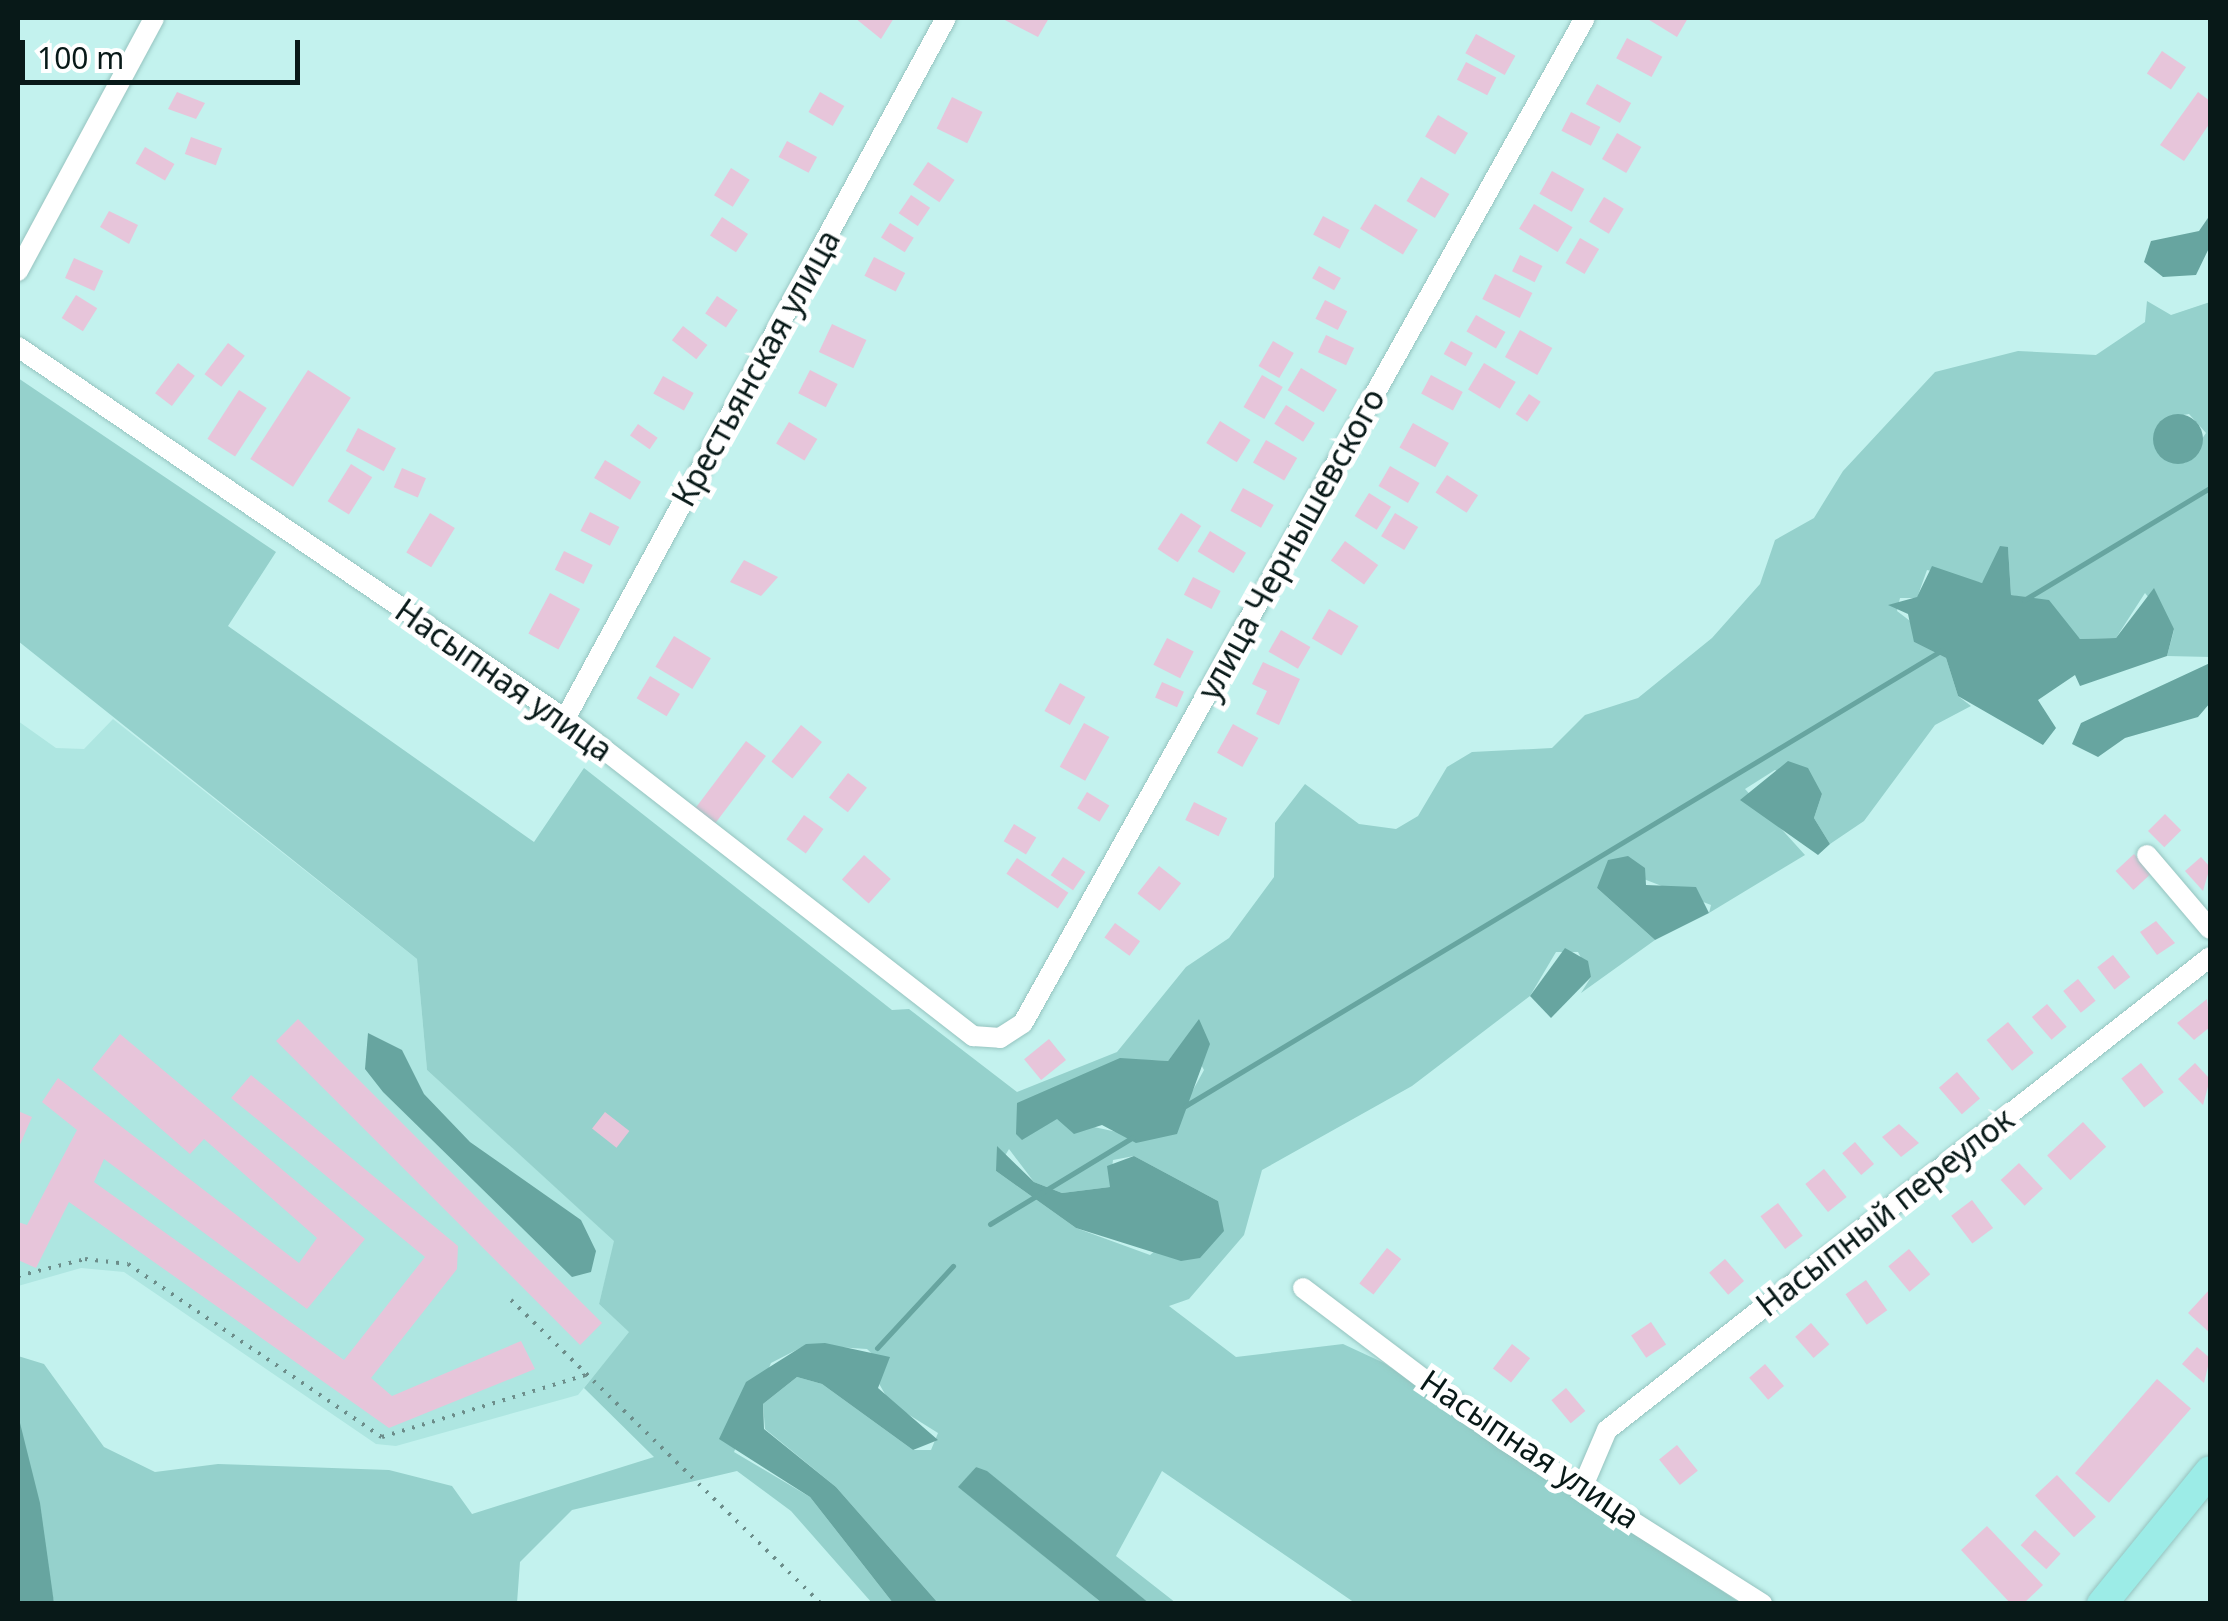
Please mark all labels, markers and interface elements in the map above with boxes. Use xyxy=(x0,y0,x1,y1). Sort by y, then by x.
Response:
scale bar xyxy=(25,20,305,82)
text: 100 m xyxy=(37,37,124,78)
street label: Крестьянская улица xyxy=(664,223,848,513)
street label: улица Чернышевского xyxy=(1189,382,1393,706)
street label: Насыпная улица xyxy=(388,591,620,769)
street label: Насыпный переулок xyxy=(1749,1100,2021,1324)
street label: Насыпная улица xyxy=(1413,1362,1647,1536)

